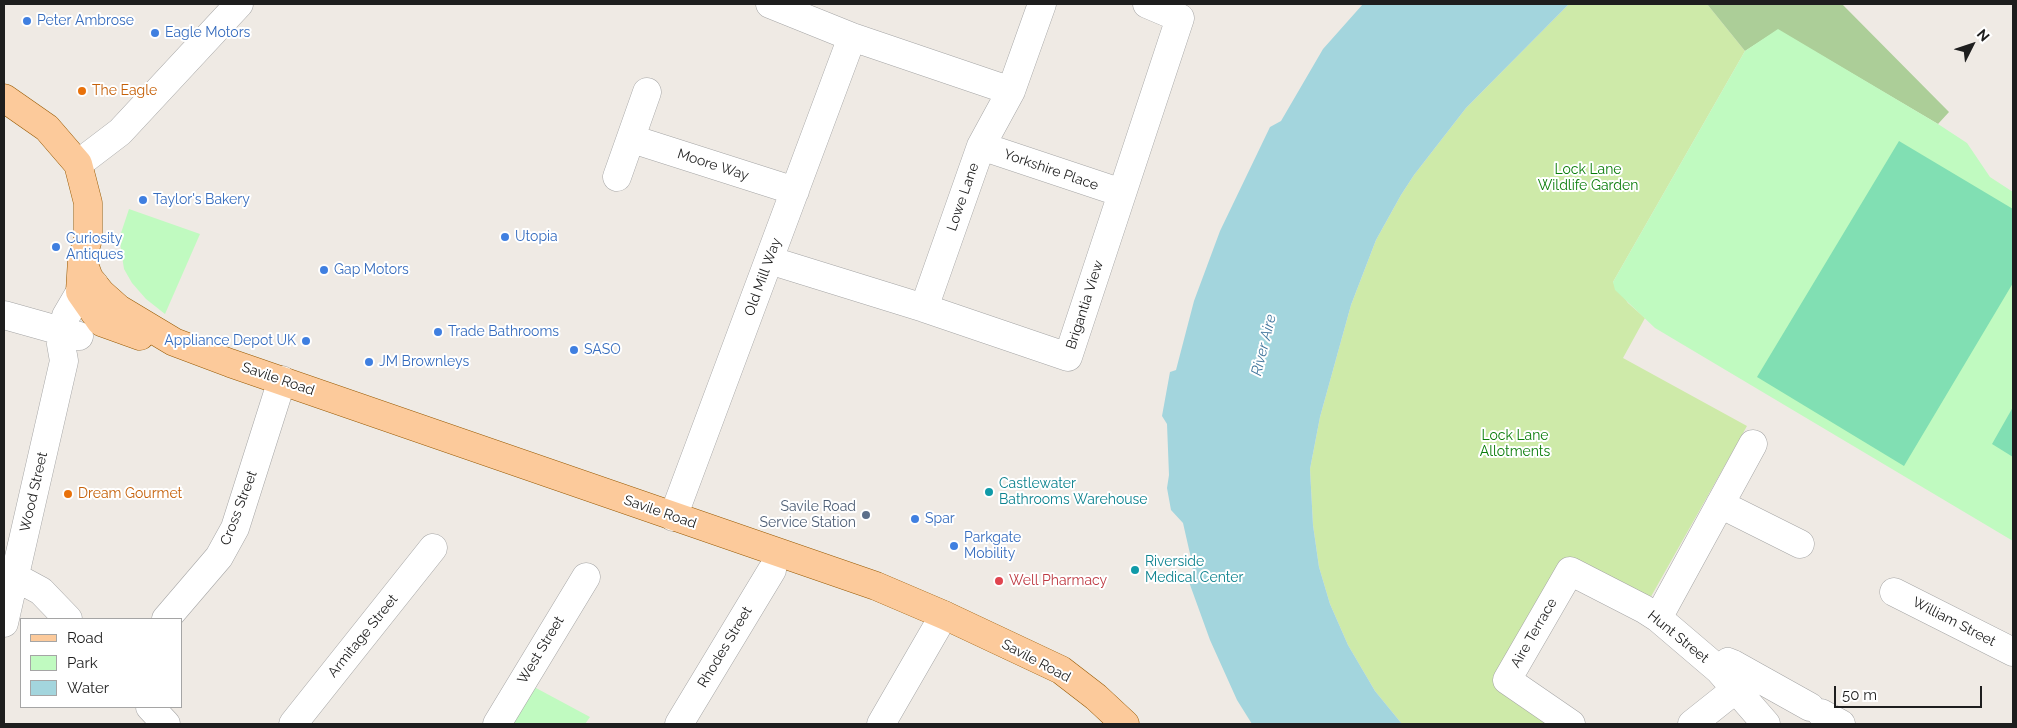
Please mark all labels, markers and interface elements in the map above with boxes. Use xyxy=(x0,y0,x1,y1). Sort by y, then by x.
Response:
place label: Peter Ambrose xyxy=(37,13,134,29)
marker: Peter Ambrose xyxy=(21,15,33,27)
north arrow xyxy=(1947,20,1997,70)
place label: Eagle Motors xyxy=(165,25,250,41)
text: N xyxy=(1974,26,1993,44)
marker: Eagle Motors xyxy=(149,27,161,39)
place label: The Eagle xyxy=(92,83,157,99)
marker: The Eagle xyxy=(76,85,88,97)
street label: Moore Way xyxy=(675,146,751,184)
street label: Yorkshire Place xyxy=(1001,146,1101,194)
street label: Lowe Lane xyxy=(943,161,983,233)
park label: Lock Lane Wildlife Garden xyxy=(1538,162,1638,194)
place label: Taylor's Bakery xyxy=(153,192,250,208)
marker: Taylor's Bakery xyxy=(137,194,149,206)
place label: Utopia xyxy=(515,229,558,245)
place label: Curiosity Antiques xyxy=(66,231,123,264)
marker: Utopia xyxy=(499,231,511,243)
street label: Old Mill Way xyxy=(741,236,785,318)
marker: Curiosity Antiques xyxy=(50,241,62,253)
street label: Brigantia View xyxy=(1063,258,1107,352)
place label: Gap Motors xyxy=(334,262,409,278)
marker: Gap Motors xyxy=(318,264,330,276)
water label: River Aire xyxy=(1248,312,1280,378)
place label: Trade Bathrooms xyxy=(448,324,559,340)
marker: Trade Bathrooms xyxy=(432,326,444,338)
place label: Appliance Depot UK xyxy=(164,333,296,349)
marker: Appliance Depot UK xyxy=(300,335,312,347)
place label: SASO xyxy=(584,342,621,358)
marker: SASO xyxy=(568,344,580,356)
place label: JM Brownleys xyxy=(379,354,469,370)
marker: JM Brownleys xyxy=(363,356,375,368)
street label: Savile Road xyxy=(240,359,316,399)
park label: Lock Lane Allotments xyxy=(1480,428,1550,461)
street label: Wood Street xyxy=(17,450,51,534)
street label: Cross Street xyxy=(217,468,261,548)
place label: Castlewater Bathrooms Warehouse xyxy=(999,476,1148,508)
place label: Dream Gourmet xyxy=(78,486,182,502)
marker: Castlewater Bathrooms Warehouse xyxy=(983,486,995,498)
marker: Dream Gourmet xyxy=(62,488,74,500)
street label: Savile Road xyxy=(622,492,698,532)
place label: Savile Road Service Station xyxy=(760,499,856,532)
marker: Savile Road Service Station xyxy=(860,509,872,521)
place label: Spar xyxy=(925,511,955,527)
marker: Spar xyxy=(909,513,921,525)
place label: Parkgate Mobility xyxy=(964,530,1021,562)
marker: Parkgate Mobility xyxy=(948,540,960,552)
place label: Riverside Medical Center xyxy=(1145,554,1243,586)
marker: Riverside Medical Center xyxy=(1129,564,1141,576)
place label: Well Pharmacy xyxy=(1009,573,1107,589)
marker: Well Pharmacy xyxy=(993,575,1005,587)
street label: Armitage Street xyxy=(324,591,402,681)
street label: William Street xyxy=(1910,594,1998,650)
street label: Aire Terrace xyxy=(1507,595,1561,671)
street label: Rhodes Street xyxy=(694,603,756,691)
street label: Hunt Street xyxy=(1644,607,1712,667)
street label: West Street xyxy=(514,613,568,687)
legend xyxy=(20,618,182,708)
text: Road xyxy=(67,629,103,647)
street label: Savile Road xyxy=(999,636,1073,686)
text: Park xyxy=(67,654,98,672)
scale bar xyxy=(1837,676,1984,708)
text: Water xyxy=(67,679,109,697)
text: 50 m xyxy=(1842,686,1877,704)

